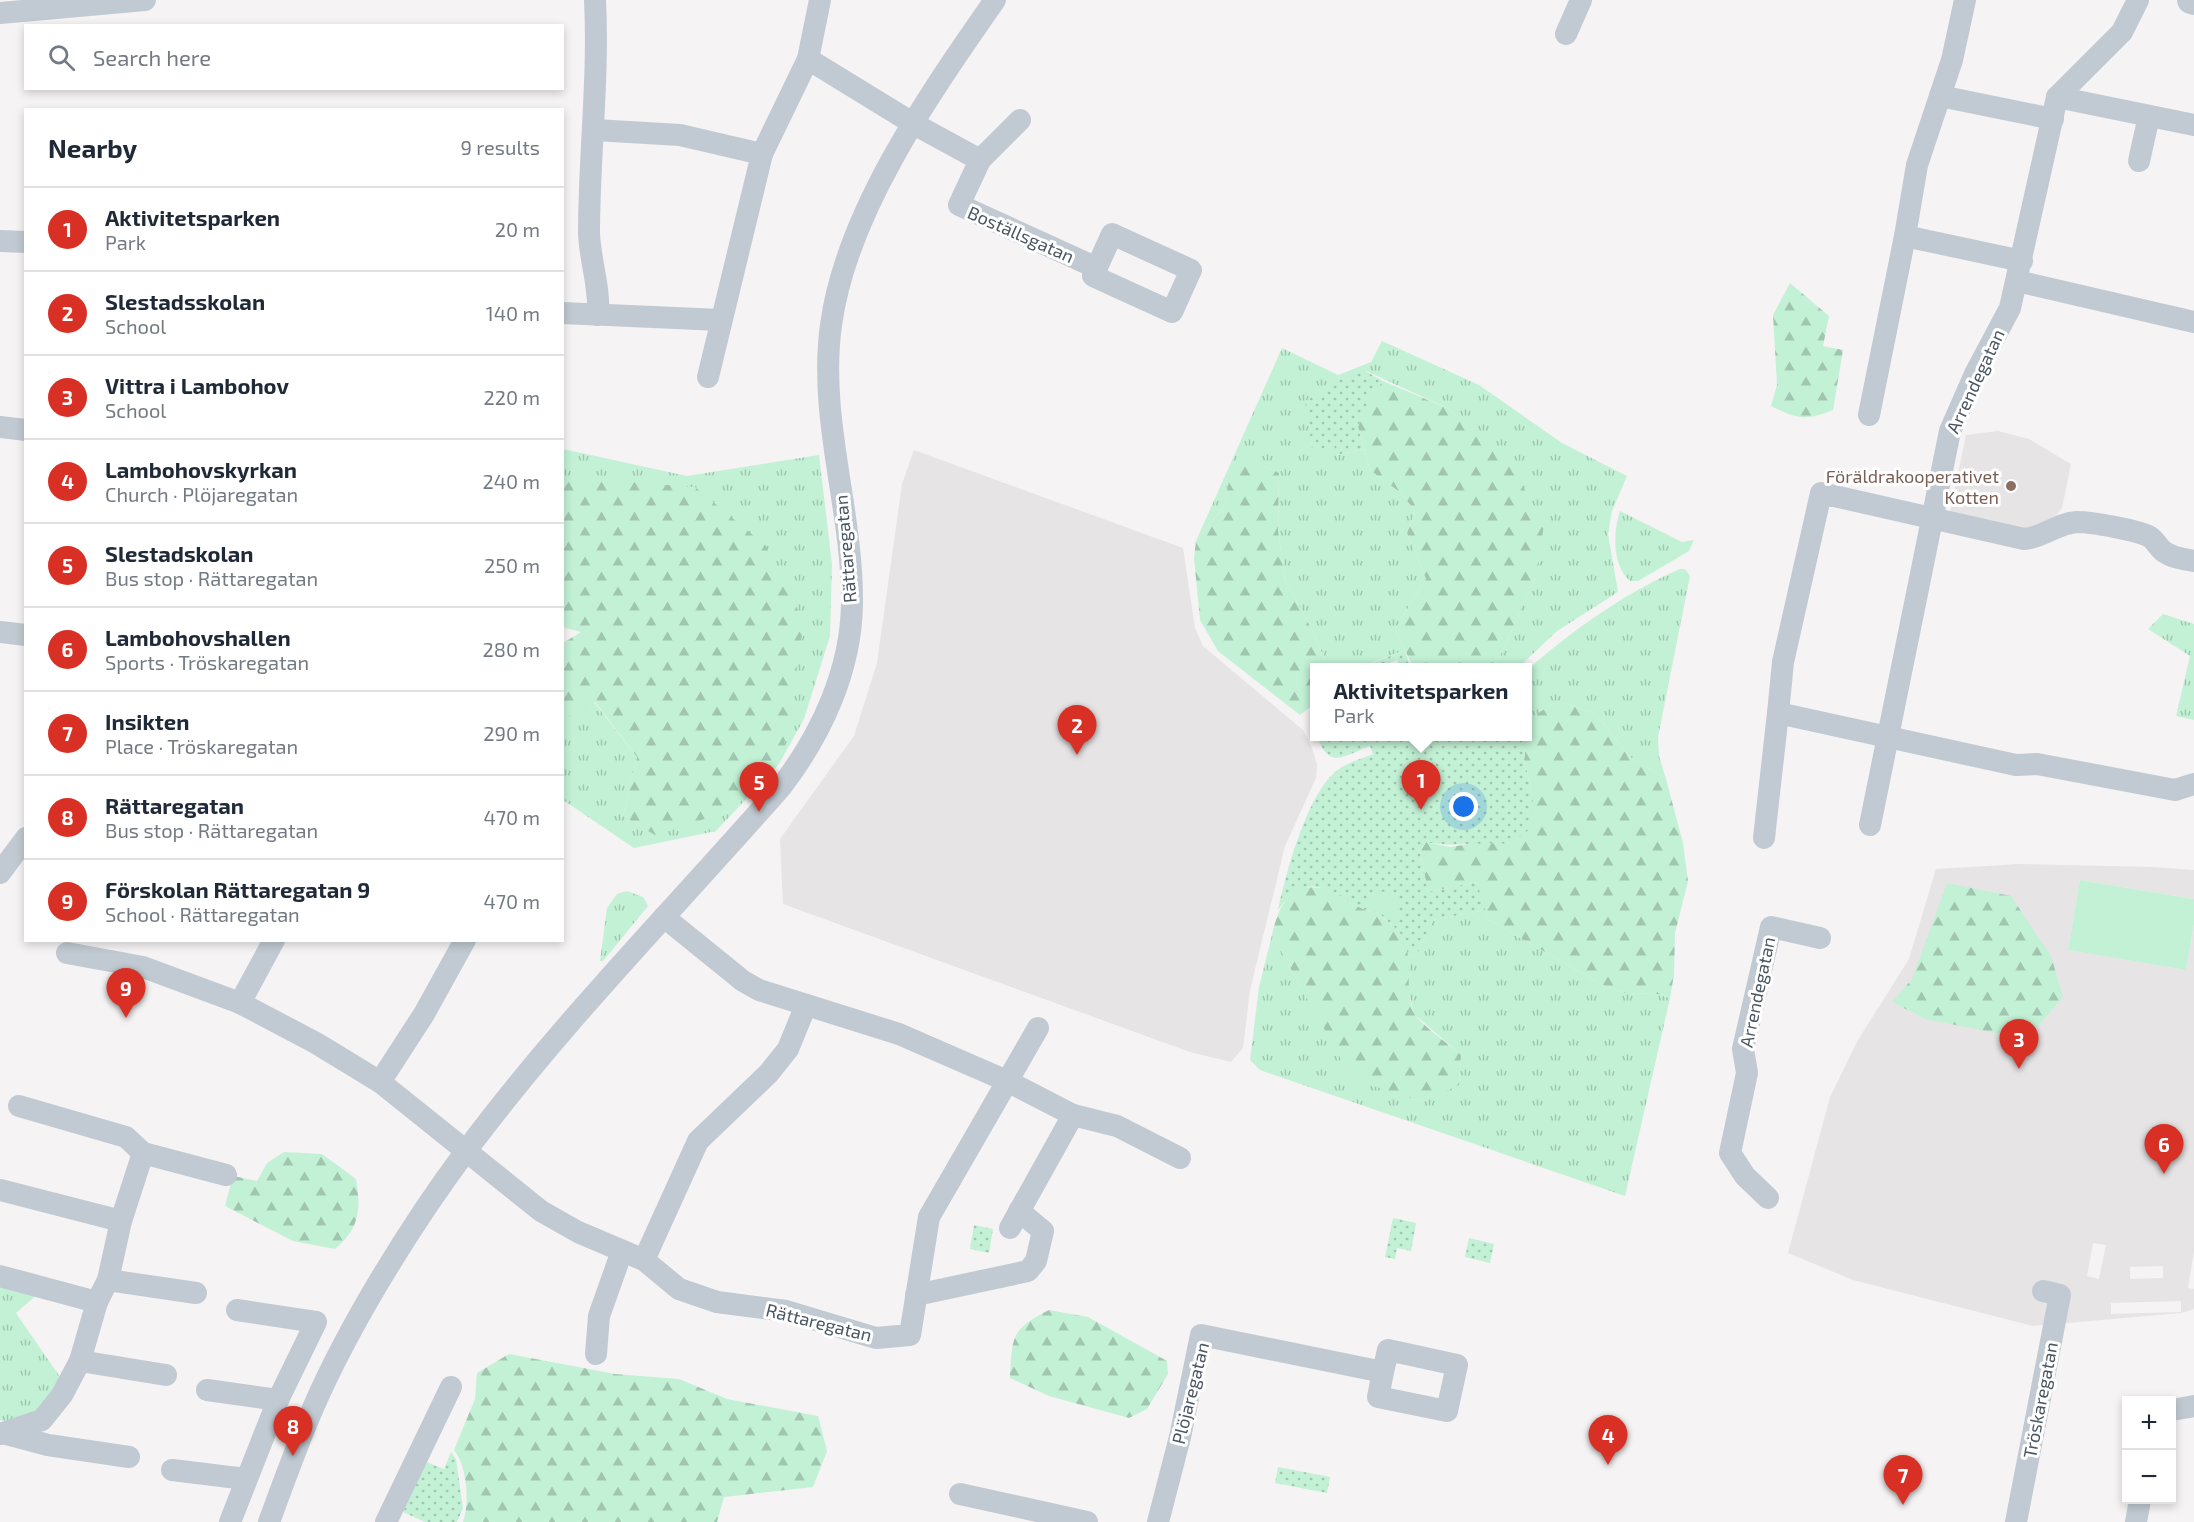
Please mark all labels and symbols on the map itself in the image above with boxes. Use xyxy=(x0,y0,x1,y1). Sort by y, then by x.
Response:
street label: Boställsgatan xyxy=(964,201,1078,267)
street label: Arrendegatan xyxy=(1941,325,2009,437)
place label: Föräldrakooperativet Kotten xyxy=(1826,465,1999,508)
marker: Föräldrakooperativet Kotten xyxy=(2004,479,2018,493)
street label: Rättaregatan xyxy=(829,494,861,604)
pin: 2 xyxy=(1058,706,1096,755)
pin: 1 xyxy=(1402,760,1440,810)
pin: 5 xyxy=(740,762,778,812)
your location xyxy=(1449,792,1478,821)
street label: Arrendegatan xyxy=(1735,935,1779,1049)
pin: 9 xyxy=(106,968,146,1018)
pin: 3 xyxy=(2000,1020,2038,1069)
pin: 6 xyxy=(2144,1124,2184,1174)
street label: Rättaregatan xyxy=(764,1298,874,1346)
street label: Plöjaregatan xyxy=(1167,1340,1213,1446)
street label: Tröskaregatan xyxy=(2018,1340,2062,1460)
pin: 8 xyxy=(274,1406,312,1456)
pin: 4 xyxy=(1588,1416,1628,1465)
pin: 7 xyxy=(1884,1456,1922,1505)

